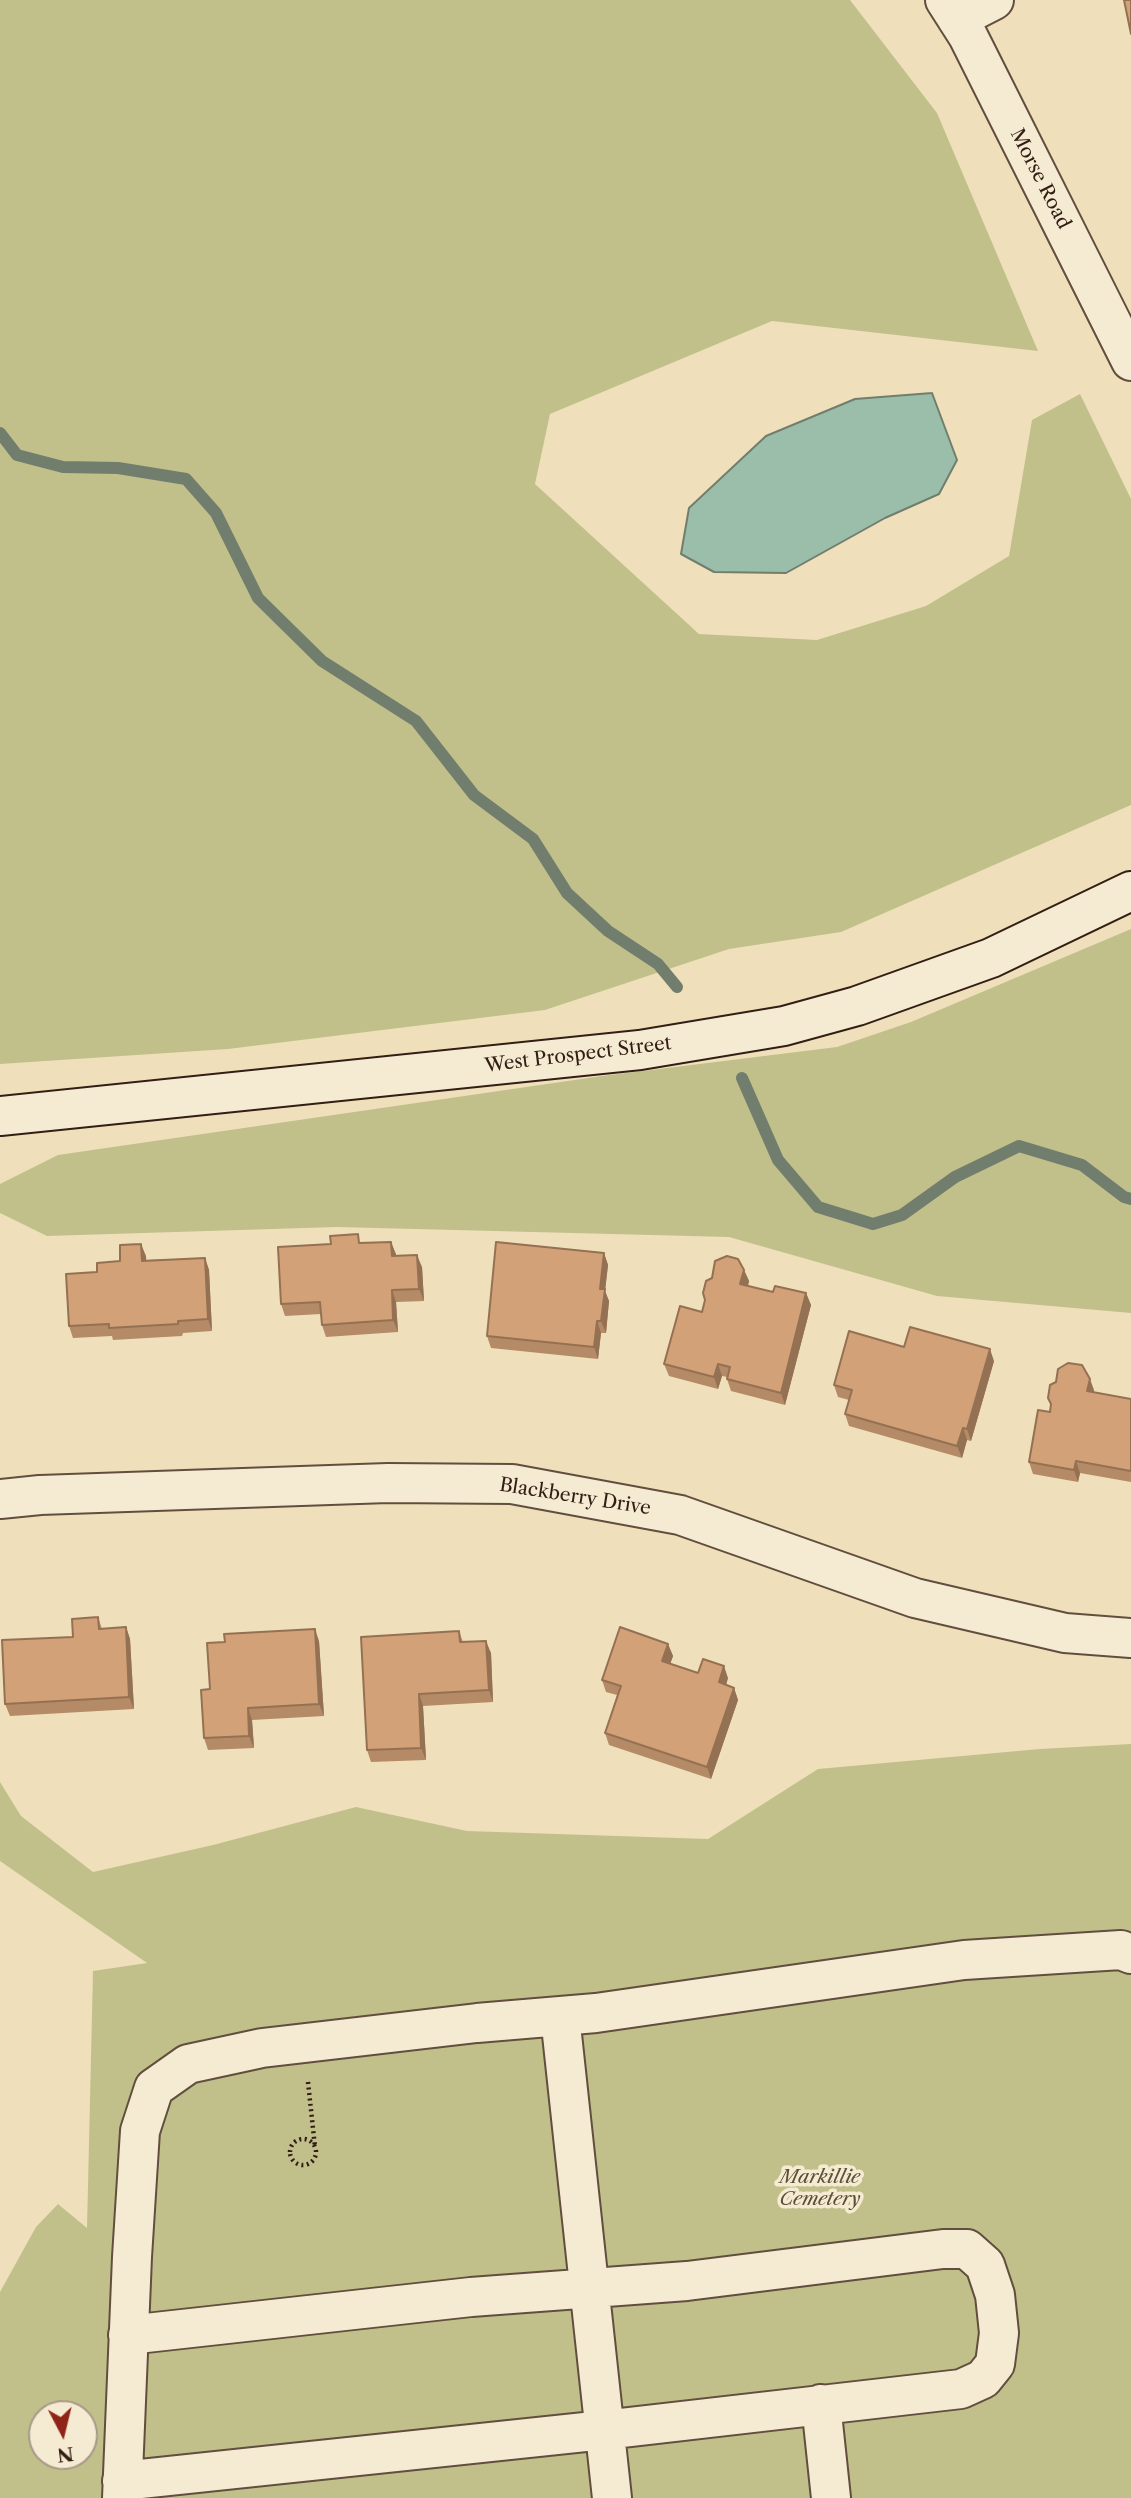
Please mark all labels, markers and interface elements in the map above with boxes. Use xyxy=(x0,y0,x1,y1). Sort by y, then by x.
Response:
street label: Morse Road xyxy=(1005,125,1075,233)
street label: West Prospect Street xyxy=(483,1032,673,1078)
street label: Blackberry Drive xyxy=(498,1474,652,1520)
park label: Markillie Cemetery xyxy=(779,2167,861,2211)
north arrow xyxy=(28,2400,98,2470)
text: N xyxy=(56,2442,75,2467)

